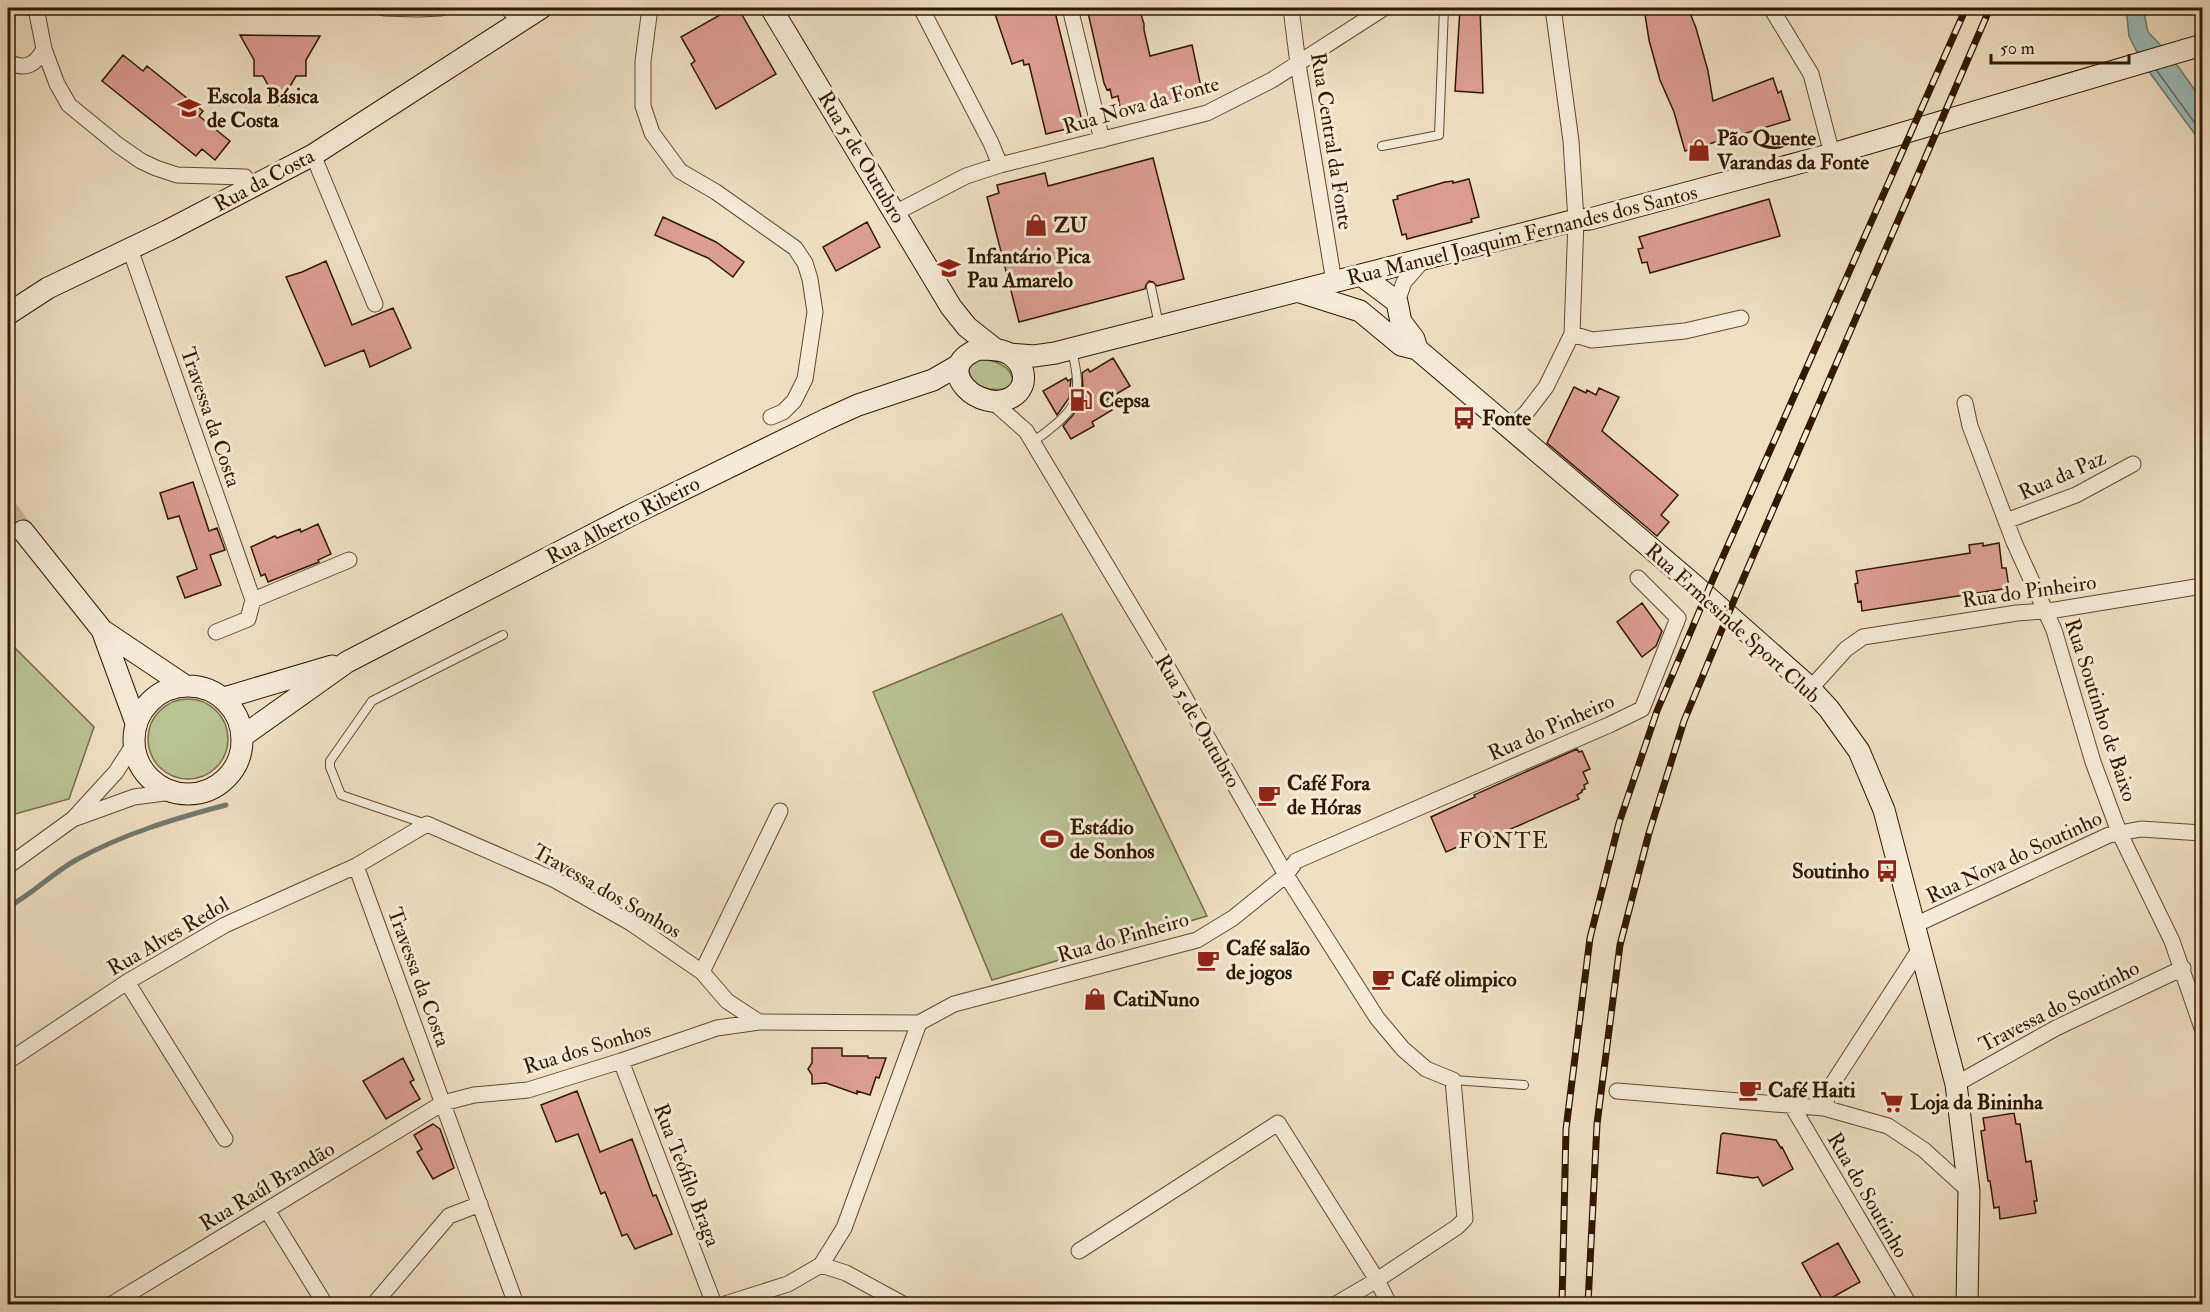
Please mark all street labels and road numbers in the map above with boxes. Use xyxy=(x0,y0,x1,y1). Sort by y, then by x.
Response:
street label: Rua Central da Fonte xyxy=(1304,50,1359,232)
street label: Rua Nova da Fonte xyxy=(1060,70,1223,141)
street label: Rua 5 de Outubro xyxy=(811,86,912,228)
street label: Rua da Costa xyxy=(209,142,320,218)
street label: Rua Manuel Joaquim Fernandes dos Santos xyxy=(1344,179,1700,292)
street label: Travessa da Costa xyxy=(174,344,247,491)
street label: Rua da Paz xyxy=(2014,444,2110,507)
street label: Rua Alberto Ribeiro xyxy=(542,470,704,571)
street label: Rua Ermesinde Sport Club xyxy=(1639,537,1826,709)
street label: Rua do Pinheiro xyxy=(1960,569,2098,614)
street label: Rua Soutinho de Baixo xyxy=(2058,615,2143,805)
street label: Rua 5 de Outubro xyxy=(1148,650,1247,793)
street label: Rua do Pinheiro xyxy=(1484,688,1619,767)
street label: Rua Nova do Soutinho xyxy=(1922,805,2106,910)
street label: Travessa dos Sonhos xyxy=(527,838,686,945)
street label: Rua Alves Redol xyxy=(103,890,234,982)
street label: Travessa da Costa xyxy=(381,904,456,1051)
street label: Rua do Pinheiro xyxy=(1054,906,1192,969)
street label: Travessa do Soutinho xyxy=(1975,954,2144,1059)
street label: Rua dos Sonhos xyxy=(520,1016,654,1081)
street label: Rua Teófilo Braga xyxy=(647,1100,726,1251)
street label: Rua do Soutinho xyxy=(1821,1128,1914,1263)
street label: Rua Raúl Brandão xyxy=(195,1135,340,1237)

